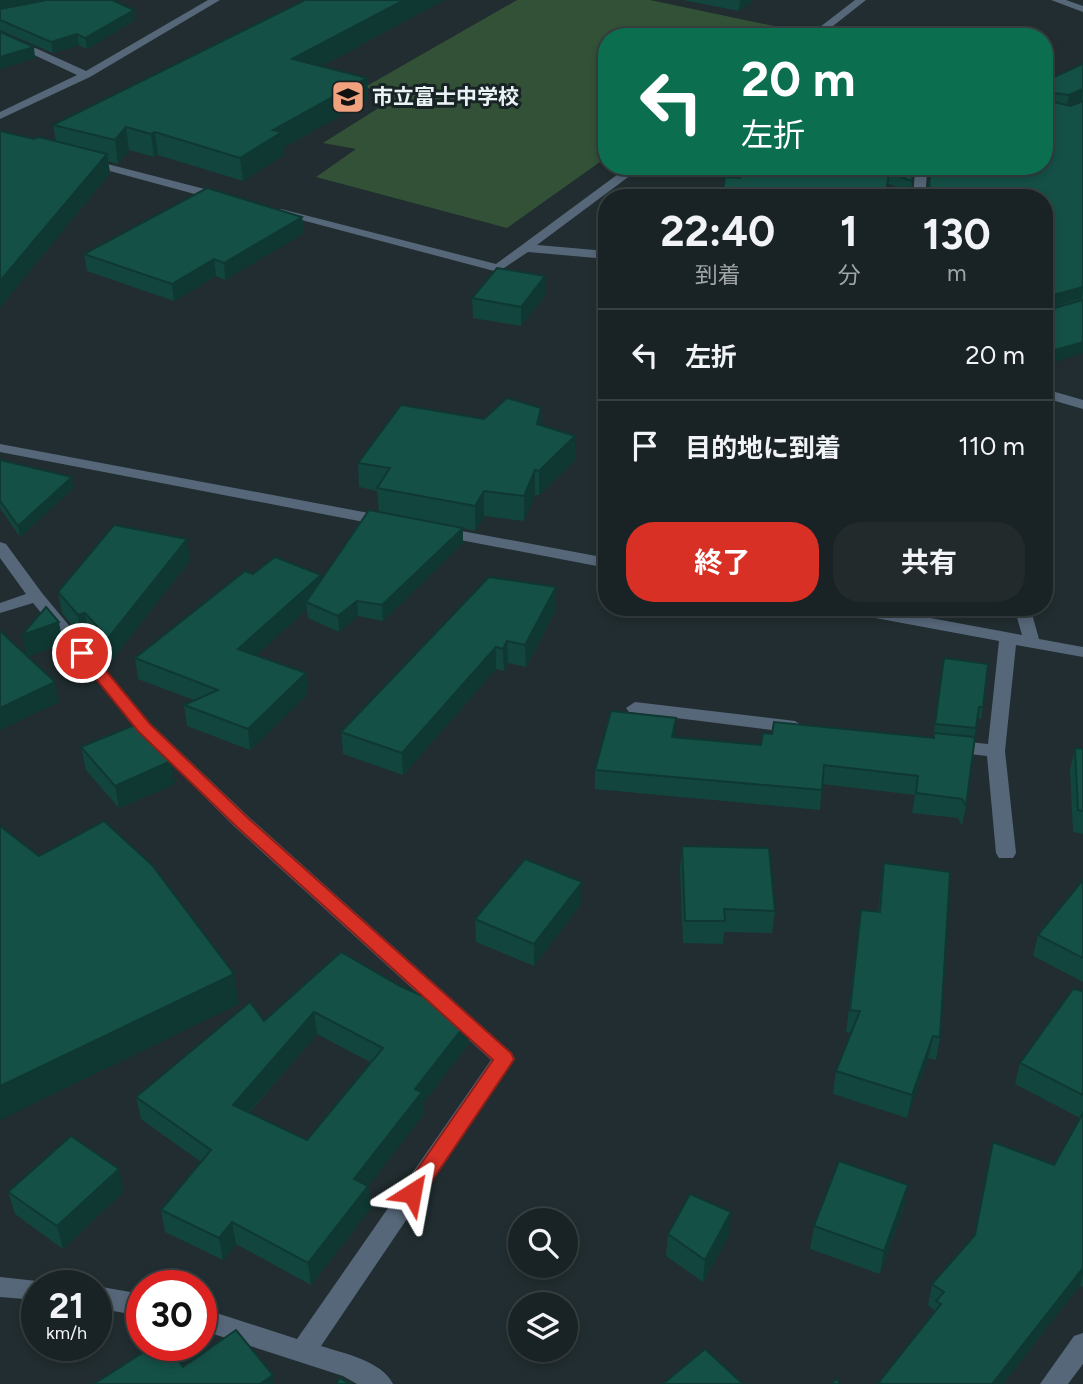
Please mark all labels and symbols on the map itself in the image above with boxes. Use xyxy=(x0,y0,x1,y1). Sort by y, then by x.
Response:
school or university icon: 市立富士中学校 xyxy=(329,78,367,116)
place label: 市立富士中学校 xyxy=(372,84,519,109)
pin xyxy=(52,623,112,683)
position arrow xyxy=(375,1156,449,1230)
speed limit sign: 30 xyxy=(126,1270,217,1361)

